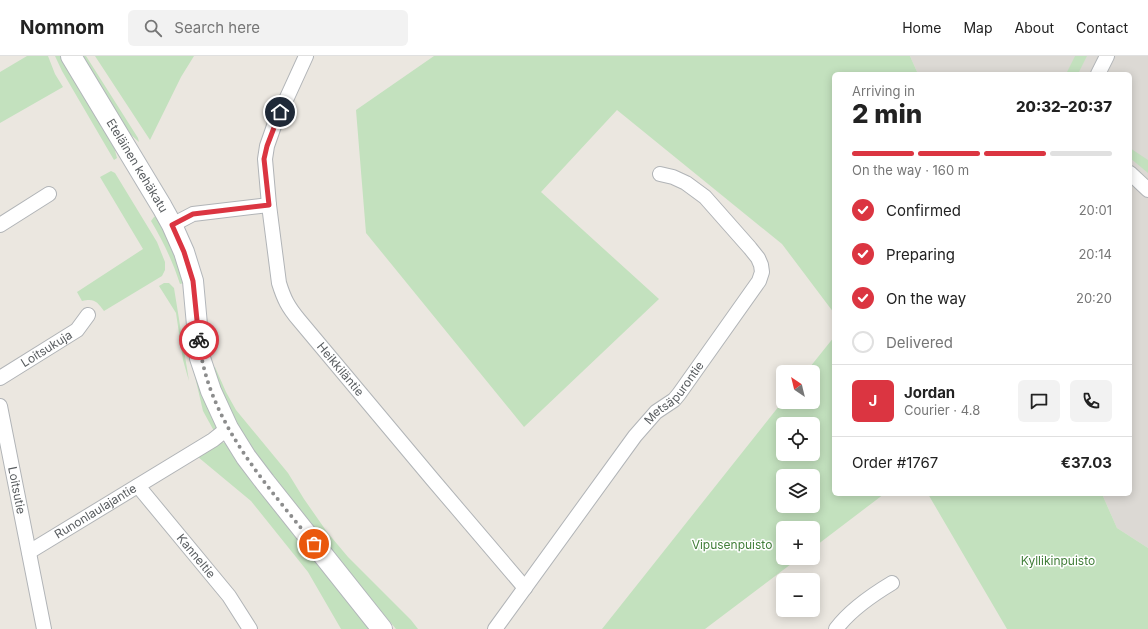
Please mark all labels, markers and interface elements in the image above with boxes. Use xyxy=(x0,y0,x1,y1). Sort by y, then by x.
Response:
search box xyxy=(128,10,408,46)
text: Nomnom xyxy=(20,16,104,39)
icon: search xyxy=(142,17,164,39)
text: Search here xyxy=(174,18,260,37)
text: Home xyxy=(902,19,941,36)
text: Map xyxy=(963,19,993,36)
text: About xyxy=(1015,19,1054,36)
text: Contact xyxy=(1076,19,1128,36)
text: Arriving in xyxy=(852,83,915,99)
pin xyxy=(263,95,297,129)
text: 20:32–20:37 xyxy=(1016,97,1112,116)
text: 2 min xyxy=(852,98,922,129)
icon: home xyxy=(269,101,291,123)
street label: Eteläinen kehäkatu xyxy=(104,116,171,215)
text: On the way · 160 m xyxy=(852,162,969,178)
icon: check xyxy=(852,199,874,221)
text: Confirmed xyxy=(886,201,961,220)
text: 20:01 xyxy=(1079,202,1112,218)
icon: check xyxy=(852,243,874,265)
text: Preparing xyxy=(886,245,955,264)
text: 20:14 xyxy=(1078,246,1112,262)
icon: check xyxy=(852,287,874,309)
text: On the way xyxy=(886,289,966,308)
text: 20:20 xyxy=(1076,290,1112,306)
courier xyxy=(179,320,219,360)
street label: Loitsukuja xyxy=(18,327,75,370)
icon: bike xyxy=(188,329,210,351)
text: Delivered xyxy=(886,333,953,352)
street label: Heikkiläntie xyxy=(314,339,368,399)
street label: Metsäpurontie xyxy=(641,358,707,427)
north arrow xyxy=(776,365,820,409)
map controls xyxy=(776,365,820,617)
button: chat xyxy=(1018,380,1060,422)
button: phone xyxy=(1070,380,1112,422)
text: Jordan xyxy=(904,383,955,402)
text: J xyxy=(869,391,877,410)
text: Courier · 4.8 xyxy=(904,402,980,418)
button: locate xyxy=(776,417,820,461)
text: Order #1767 xyxy=(852,453,938,472)
text: €37.03 xyxy=(1061,453,1112,472)
street label: Loitsutie xyxy=(5,465,29,515)
button: layers xyxy=(776,469,820,513)
street label: Runonlaulajantie xyxy=(52,480,139,542)
button: + xyxy=(776,521,820,565)
pin xyxy=(297,527,331,561)
street label: Kanneltie xyxy=(174,531,219,581)
icon: bag xyxy=(303,533,325,555)
park label: Vipusenpuisto xyxy=(692,537,772,552)
park label: Kyllikinpuisto xyxy=(1021,553,1095,568)
button: − xyxy=(776,573,820,617)

